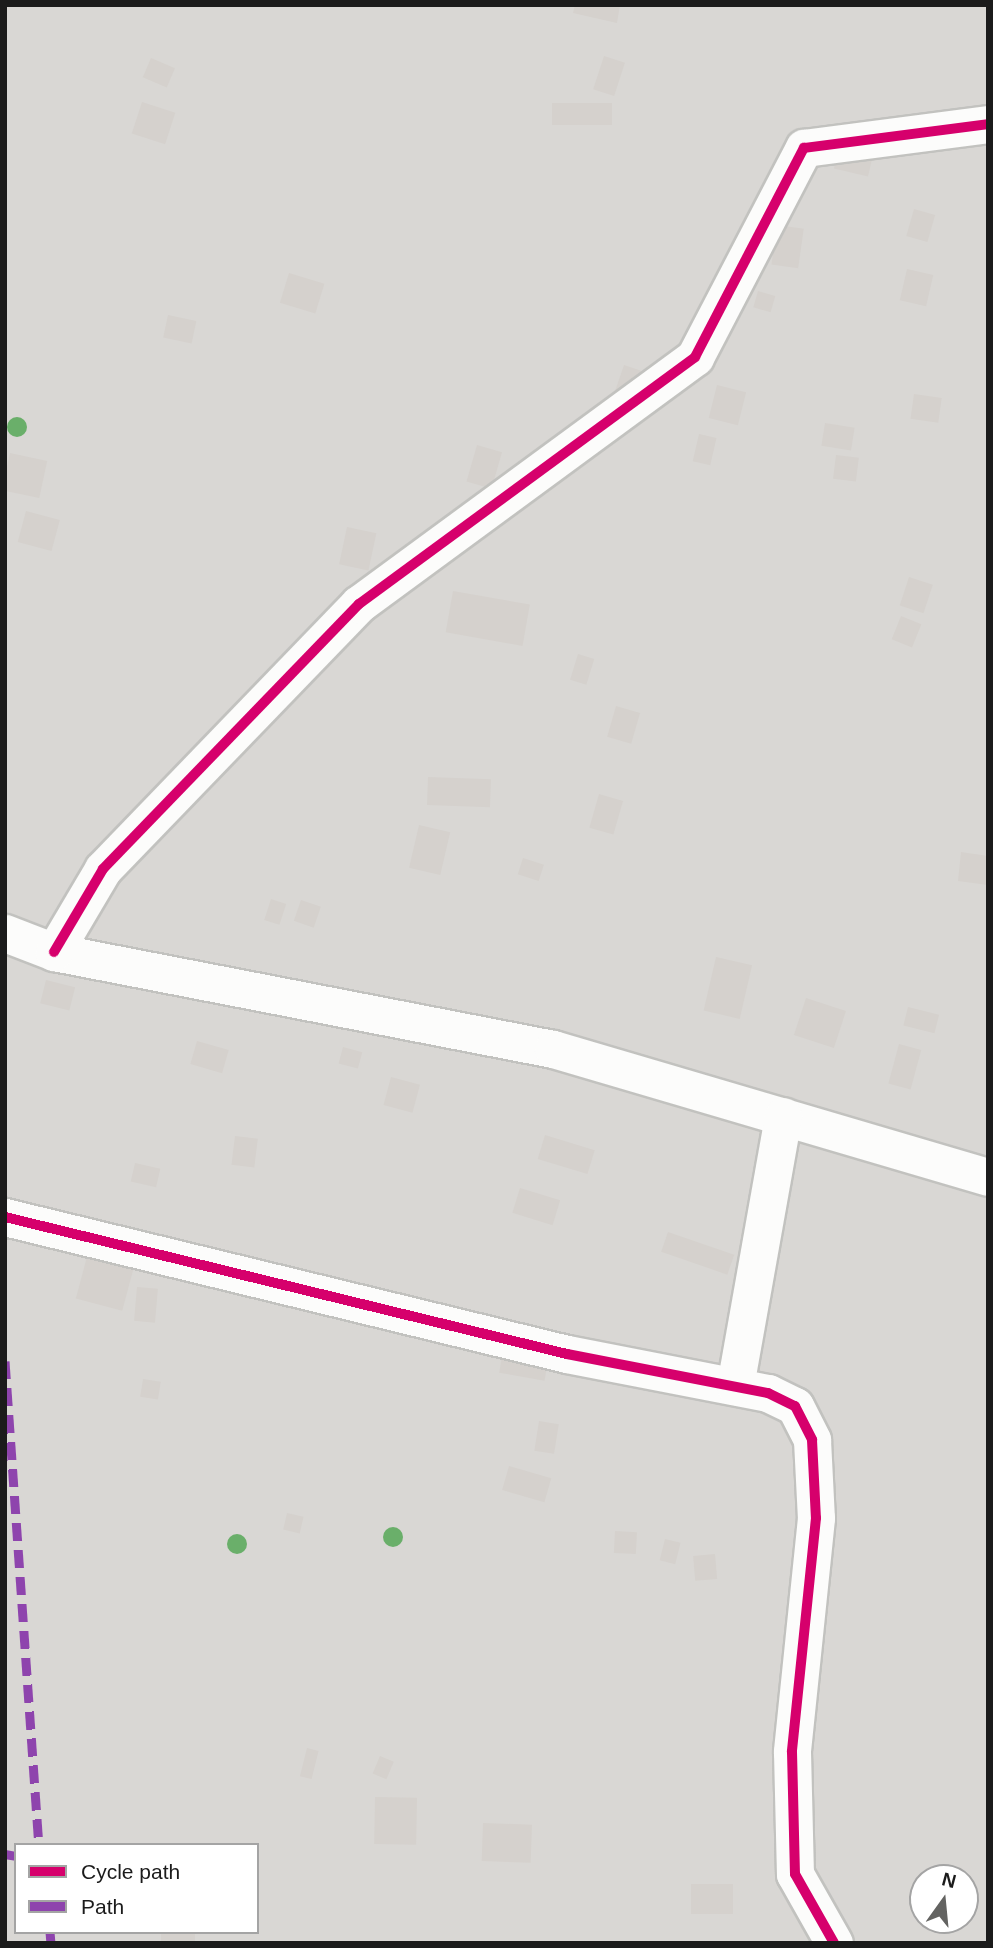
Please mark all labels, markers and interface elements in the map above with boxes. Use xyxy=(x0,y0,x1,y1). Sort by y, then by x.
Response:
legend xyxy=(14,1843,259,1934)
text: Cycle path xyxy=(81,1860,180,1883)
north arrow xyxy=(909,1864,979,1934)
text: N xyxy=(940,1868,958,1892)
text: Path xyxy=(81,1895,124,1918)

